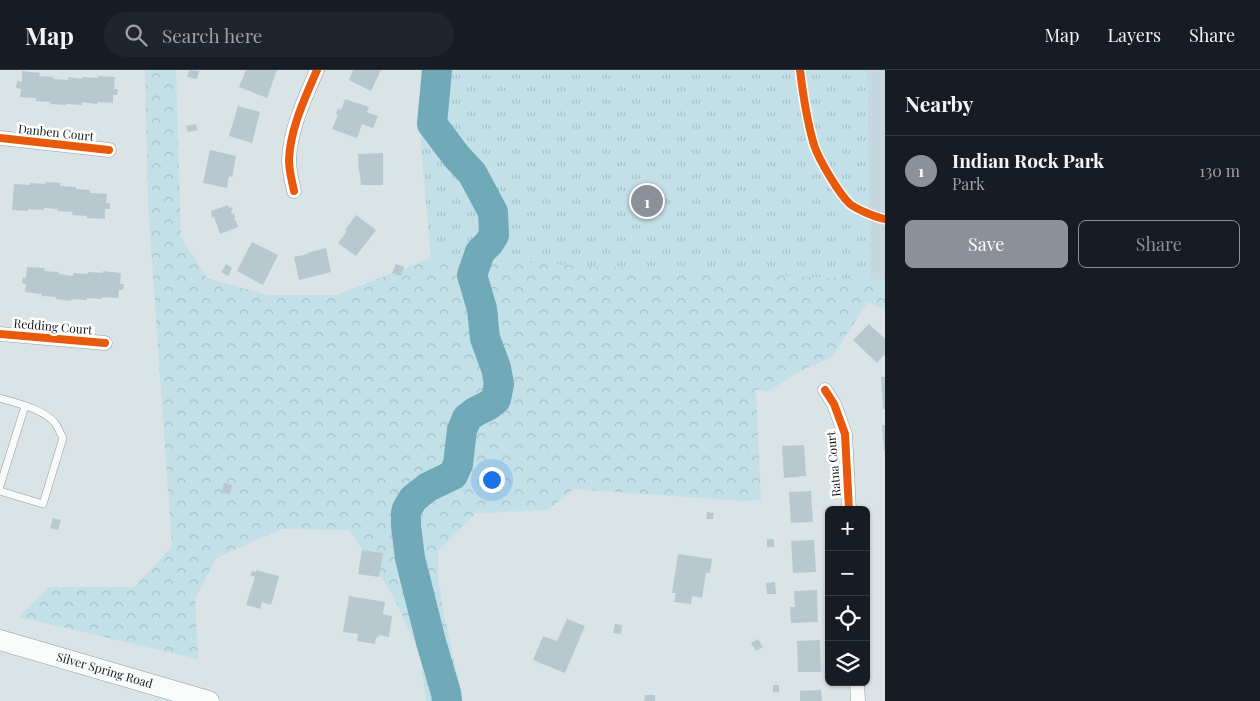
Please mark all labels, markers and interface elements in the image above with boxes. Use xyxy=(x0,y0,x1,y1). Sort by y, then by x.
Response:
search box xyxy=(104,12,454,57)
text: Map xyxy=(25,19,74,51)
icon: search xyxy=(122,21,150,49)
text: Search here xyxy=(162,22,262,48)
text: Map xyxy=(1044,23,1079,47)
text: Layers xyxy=(1107,23,1161,47)
text: Share xyxy=(1189,23,1235,47)
text: Nearby xyxy=(905,89,974,117)
street label: Danben Court xyxy=(17,120,96,144)
text: Indian Rock Park xyxy=(952,147,1104,173)
text: 1 xyxy=(918,160,924,181)
text: 130 m xyxy=(1199,160,1240,181)
text: Park xyxy=(952,173,985,194)
pin: 1 xyxy=(631,182,663,220)
button: Save xyxy=(905,220,1068,268)
button: Share xyxy=(1078,220,1240,268)
street label: Redding Court xyxy=(13,315,94,337)
street label: Ratna Court xyxy=(822,430,844,497)
your location xyxy=(479,467,505,493)
map controls xyxy=(825,506,870,686)
button: + xyxy=(825,506,870,551)
button: − xyxy=(825,551,870,596)
button: locate xyxy=(825,596,870,641)
button: layers xyxy=(825,641,870,686)
street label: Silver Spring Road xyxy=(55,648,155,691)

